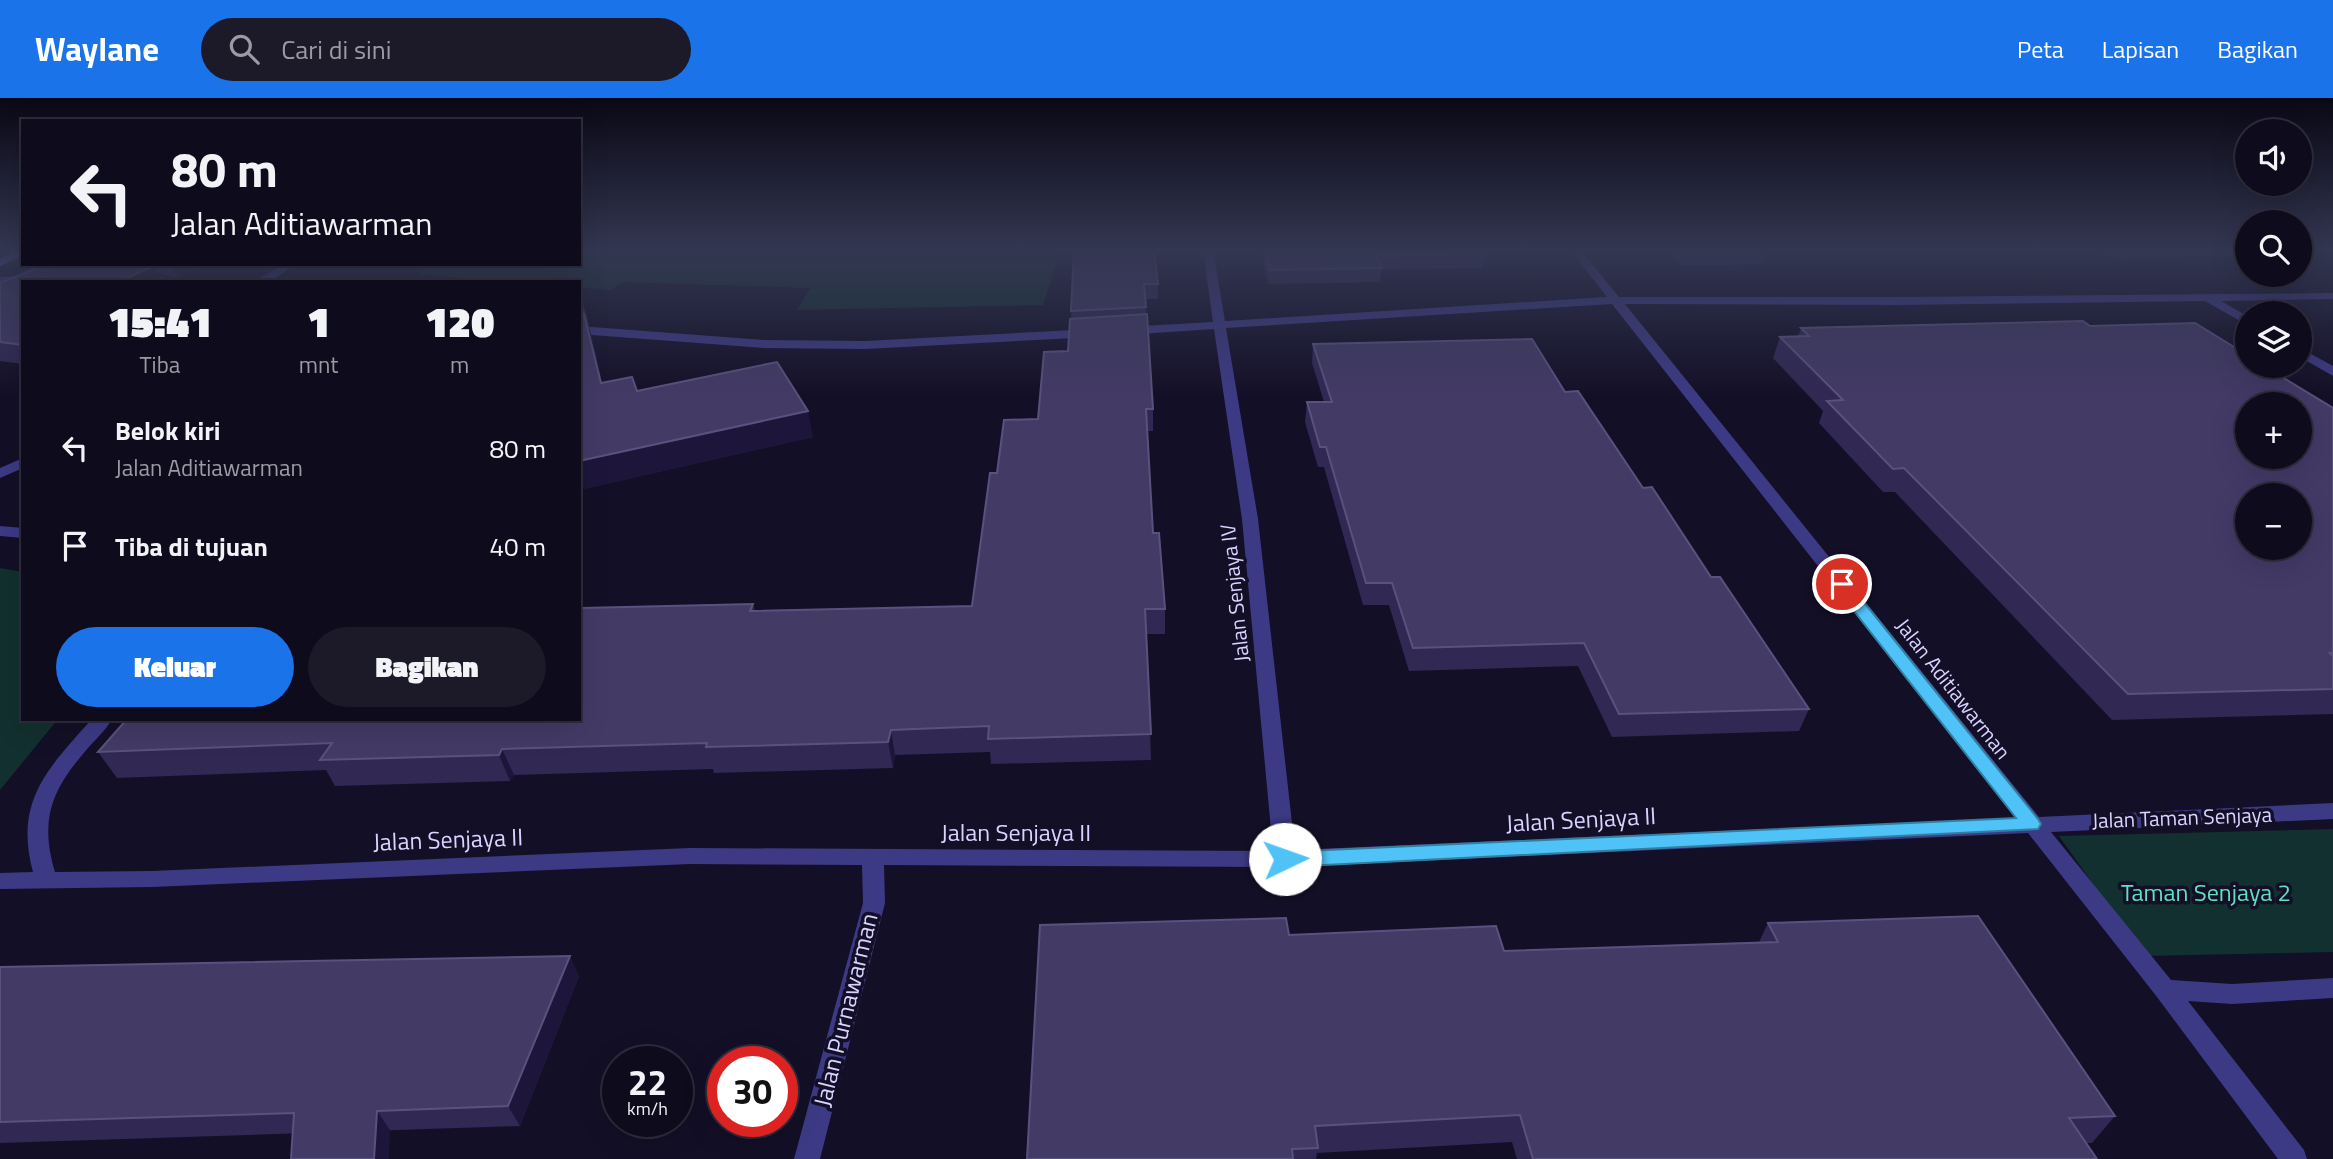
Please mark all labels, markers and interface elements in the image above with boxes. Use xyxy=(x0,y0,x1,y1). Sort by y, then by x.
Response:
search box xyxy=(201,18,691,81)
text: Waylane xyxy=(35,24,159,74)
icon: search xyxy=(225,30,263,68)
text: Cari di sini xyxy=(281,30,391,69)
text: Peta xyxy=(2017,31,2064,67)
text: Lapisan xyxy=(2102,31,2179,67)
text: Bagikan xyxy=(2217,31,2298,67)
map controls xyxy=(2235,119,2312,560)
button: sound xyxy=(2235,119,2312,196)
text: 80 m xyxy=(171,131,278,206)
icon: left xyxy=(56,147,147,238)
text: Jalan Aditiawarman xyxy=(171,199,432,247)
button: search xyxy=(2235,210,2312,287)
text: 15:41 xyxy=(108,289,212,353)
text: 1 xyxy=(307,289,330,353)
text: 120 xyxy=(425,289,494,353)
button: layers xyxy=(2235,301,2312,378)
text: Tiba xyxy=(140,347,180,382)
text: mnt xyxy=(299,347,338,382)
text: m xyxy=(450,347,469,382)
button: + xyxy=(2235,392,2312,469)
text: Belok kiri xyxy=(115,411,221,450)
icon: left xyxy=(56,429,94,467)
text: 80 m xyxy=(489,429,546,468)
text: Jalan Aditiawarman xyxy=(115,450,303,485)
button: − xyxy=(2235,483,2312,560)
street label: Jalan Senjaya IV xyxy=(1211,522,1257,664)
icon: arrive xyxy=(56,527,94,565)
text: Tiba di tujuan xyxy=(115,527,268,566)
text: 40 m xyxy=(489,527,546,566)
pin xyxy=(1812,554,1872,614)
icon: arrive xyxy=(1823,565,1861,603)
street label: Jalan Aditiawarman xyxy=(1888,611,2019,766)
button: Keluar xyxy=(56,627,294,707)
button: Bagikan xyxy=(308,627,546,707)
street label: Jalan Senjaya II xyxy=(1505,797,1657,841)
street label: Jalan Taman Senjaya xyxy=(2091,798,2273,836)
street label: Jalan Senjaya II xyxy=(941,814,1091,850)
street label: Jalan Senjaya II xyxy=(372,818,524,860)
position arrow xyxy=(1248,822,1322,896)
park label: Taman Senjaya 2 xyxy=(2121,874,2291,910)
street label: Jalan Purnawarman xyxy=(804,909,886,1110)
speed limit sign: 30 xyxy=(707,1046,798,1137)
text: 22 xyxy=(628,1055,667,1109)
text: km/h xyxy=(627,1095,668,1122)

